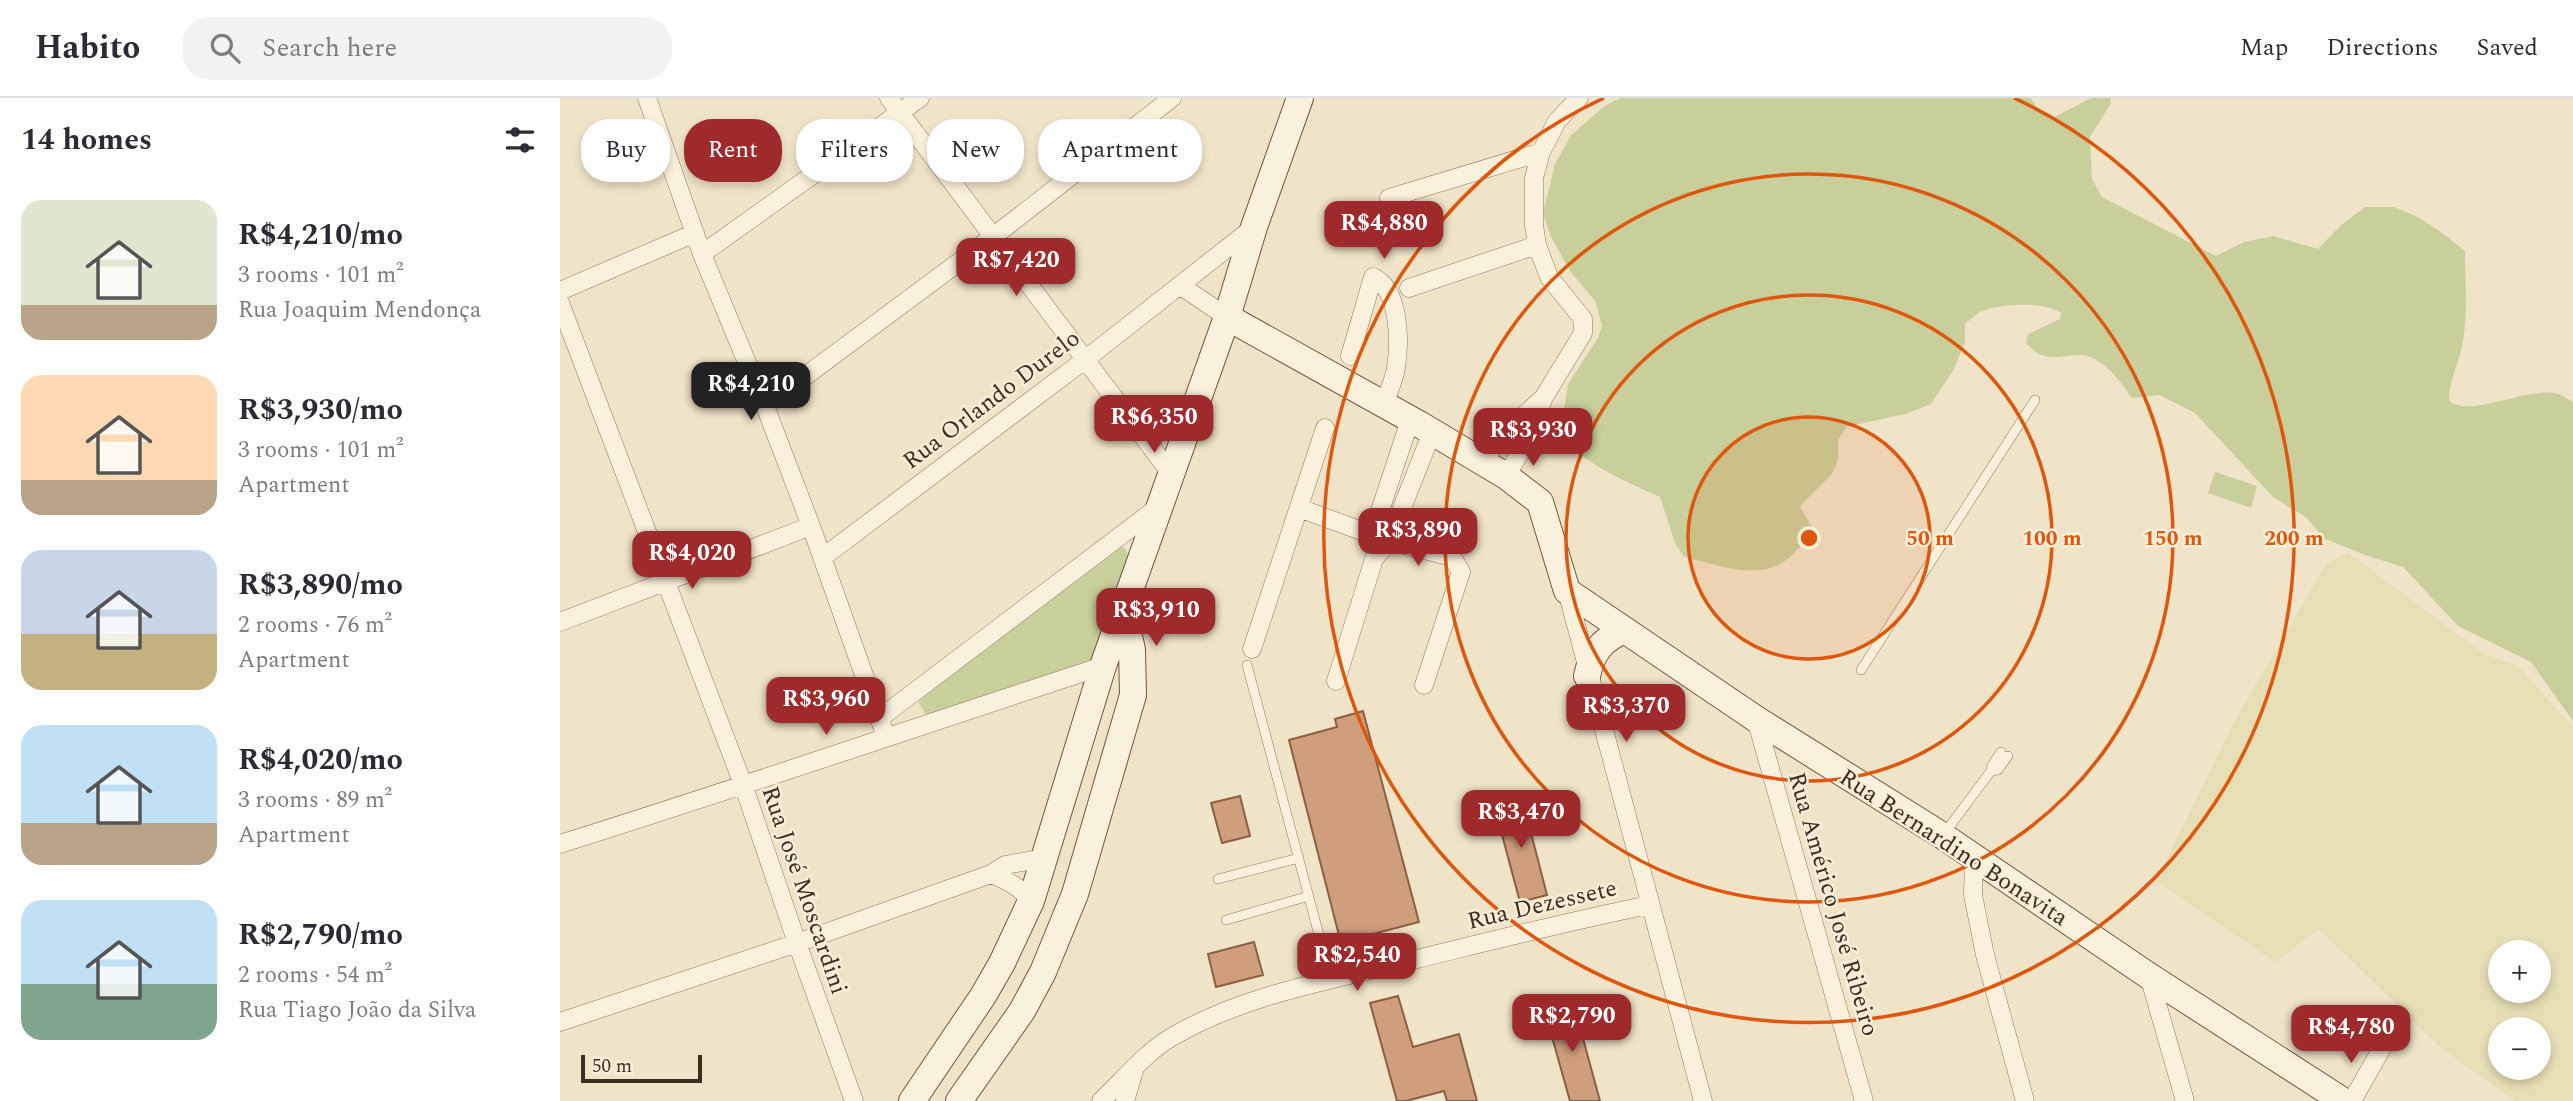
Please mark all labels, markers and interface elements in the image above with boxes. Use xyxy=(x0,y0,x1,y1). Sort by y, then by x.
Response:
search box xyxy=(182,17,672,80)
text: Habito xyxy=(35,23,140,73)
text: Search here xyxy=(262,28,397,68)
icon: search xyxy=(206,29,244,67)
text: Map xyxy=(2240,30,2288,66)
text: Directions xyxy=(2326,30,2438,66)
text: Saved xyxy=(2476,30,2538,66)
text: 14 homes xyxy=(21,117,152,163)
chip: Buy xyxy=(581,119,670,182)
chip: Rent xyxy=(684,119,782,182)
chip: Filters xyxy=(796,119,913,182)
chip: New xyxy=(927,119,1024,182)
chip: Apartment xyxy=(1038,119,1202,182)
icon: filters xyxy=(501,121,539,159)
pin: R$4,880 xyxy=(1319,202,1449,261)
text: R$4,880 xyxy=(1340,206,1428,241)
text: R$4,210/mo xyxy=(238,212,403,258)
icon: home xyxy=(77,228,161,312)
pin: R$7,420 xyxy=(951,238,1081,298)
text: R$7,420 xyxy=(972,243,1060,278)
text: 3 rooms · 101 m² xyxy=(238,258,404,293)
text: Rua Joaquim Mendonça xyxy=(238,293,481,328)
street label: Rua Orlando Durelo xyxy=(895,321,1088,479)
pin: R$4,210 xyxy=(686,362,816,422)
text: R$4,210 xyxy=(707,367,795,402)
text: R$3,930/mo xyxy=(238,387,403,433)
pin: R$6,350 xyxy=(1089,396,1219,455)
text: R$6,350 xyxy=(1110,400,1198,435)
icon: home xyxy=(77,403,161,487)
pin: R$3,930 xyxy=(1468,408,1598,468)
text: R$3,930 xyxy=(1489,413,1577,448)
text: 3 rooms · 101 m² xyxy=(238,433,404,468)
text: Apartment xyxy=(238,468,350,503)
pin: R$3,890 xyxy=(1353,508,1483,568)
text: R$3,890 xyxy=(1374,513,1462,548)
text: 50 m xyxy=(1906,523,1954,555)
text: 100 m xyxy=(2022,523,2082,555)
text: 150 m xyxy=(2143,523,2203,555)
text: 200 m xyxy=(2264,523,2324,555)
centre of rings xyxy=(1797,526,1821,550)
pin: R$4,020 xyxy=(627,532,757,591)
text: R$4,020 xyxy=(648,536,736,571)
text: R$3,890/mo xyxy=(238,562,403,608)
icon: home xyxy=(77,578,161,662)
pin: R$3,910 xyxy=(1091,588,1221,648)
text: R$3,910 xyxy=(1112,593,1200,628)
text: 2 rooms · 76 m² xyxy=(238,608,392,643)
text: Apartment xyxy=(238,643,350,678)
pin: R$3,960 xyxy=(761,678,891,737)
text: R$3,960 xyxy=(782,682,870,717)
pin: R$3,370 xyxy=(1561,684,1691,744)
text: R$3,370 xyxy=(1582,689,1670,724)
text: R$4,020/mo xyxy=(238,737,403,783)
icon: home xyxy=(77,753,161,837)
street label: Rua Bernardino Bonavita xyxy=(1832,760,2075,936)
street label: Rua Américo José Ribeiro xyxy=(1778,768,1888,1041)
street label: Rua José Moscardini xyxy=(752,781,857,999)
text: 3 rooms · 89 m² xyxy=(238,783,392,818)
pin: R$3,470 xyxy=(1456,790,1586,850)
text: R$3,470 xyxy=(1477,795,1565,830)
text: Apartment xyxy=(238,818,350,853)
street label: Rua Dezessete xyxy=(1464,870,1621,940)
text: R$2,790/mo xyxy=(238,912,403,958)
icon: home xyxy=(77,928,161,1012)
pin: R$2,540 xyxy=(1292,934,1422,993)
text: R$2,540 xyxy=(1313,938,1401,973)
map controls xyxy=(2488,940,2551,1080)
button: + xyxy=(2488,940,2551,1003)
text: 2 rooms · 54 m² xyxy=(238,958,392,993)
text: Rua Tiago João da Silva xyxy=(238,993,476,1028)
pin: R$2,790 xyxy=(1507,995,1637,1054)
text: R$2,790 xyxy=(1528,999,1616,1034)
pin: R$4,780 xyxy=(2286,1006,2416,1065)
text: R$4,780 xyxy=(2307,1010,2395,1045)
button: − xyxy=(2488,1017,2551,1080)
scale bar xyxy=(581,1052,702,1084)
text: 50 m xyxy=(592,1052,632,1081)

